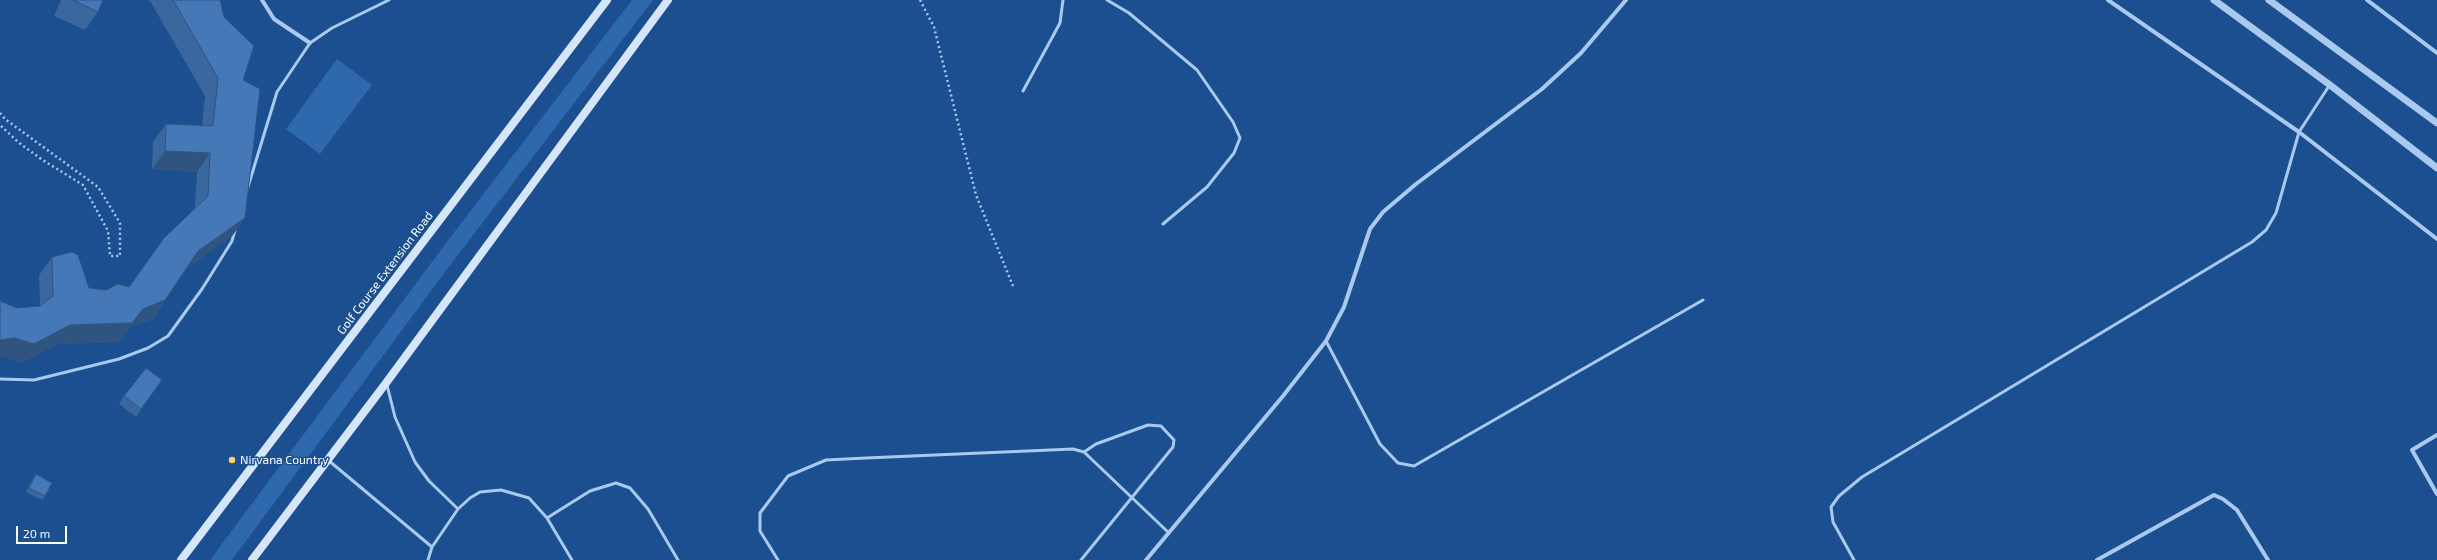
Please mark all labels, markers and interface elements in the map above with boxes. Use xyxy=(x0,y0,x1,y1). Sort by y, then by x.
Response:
street label: Golf Course Extension Road xyxy=(334,209,436,337)
place label: Nirvana Country xyxy=(240,453,329,467)
marker: Nirvana Country xyxy=(227,455,237,465)
scale bar xyxy=(18,518,69,544)
text: 20 m xyxy=(23,526,50,540)

